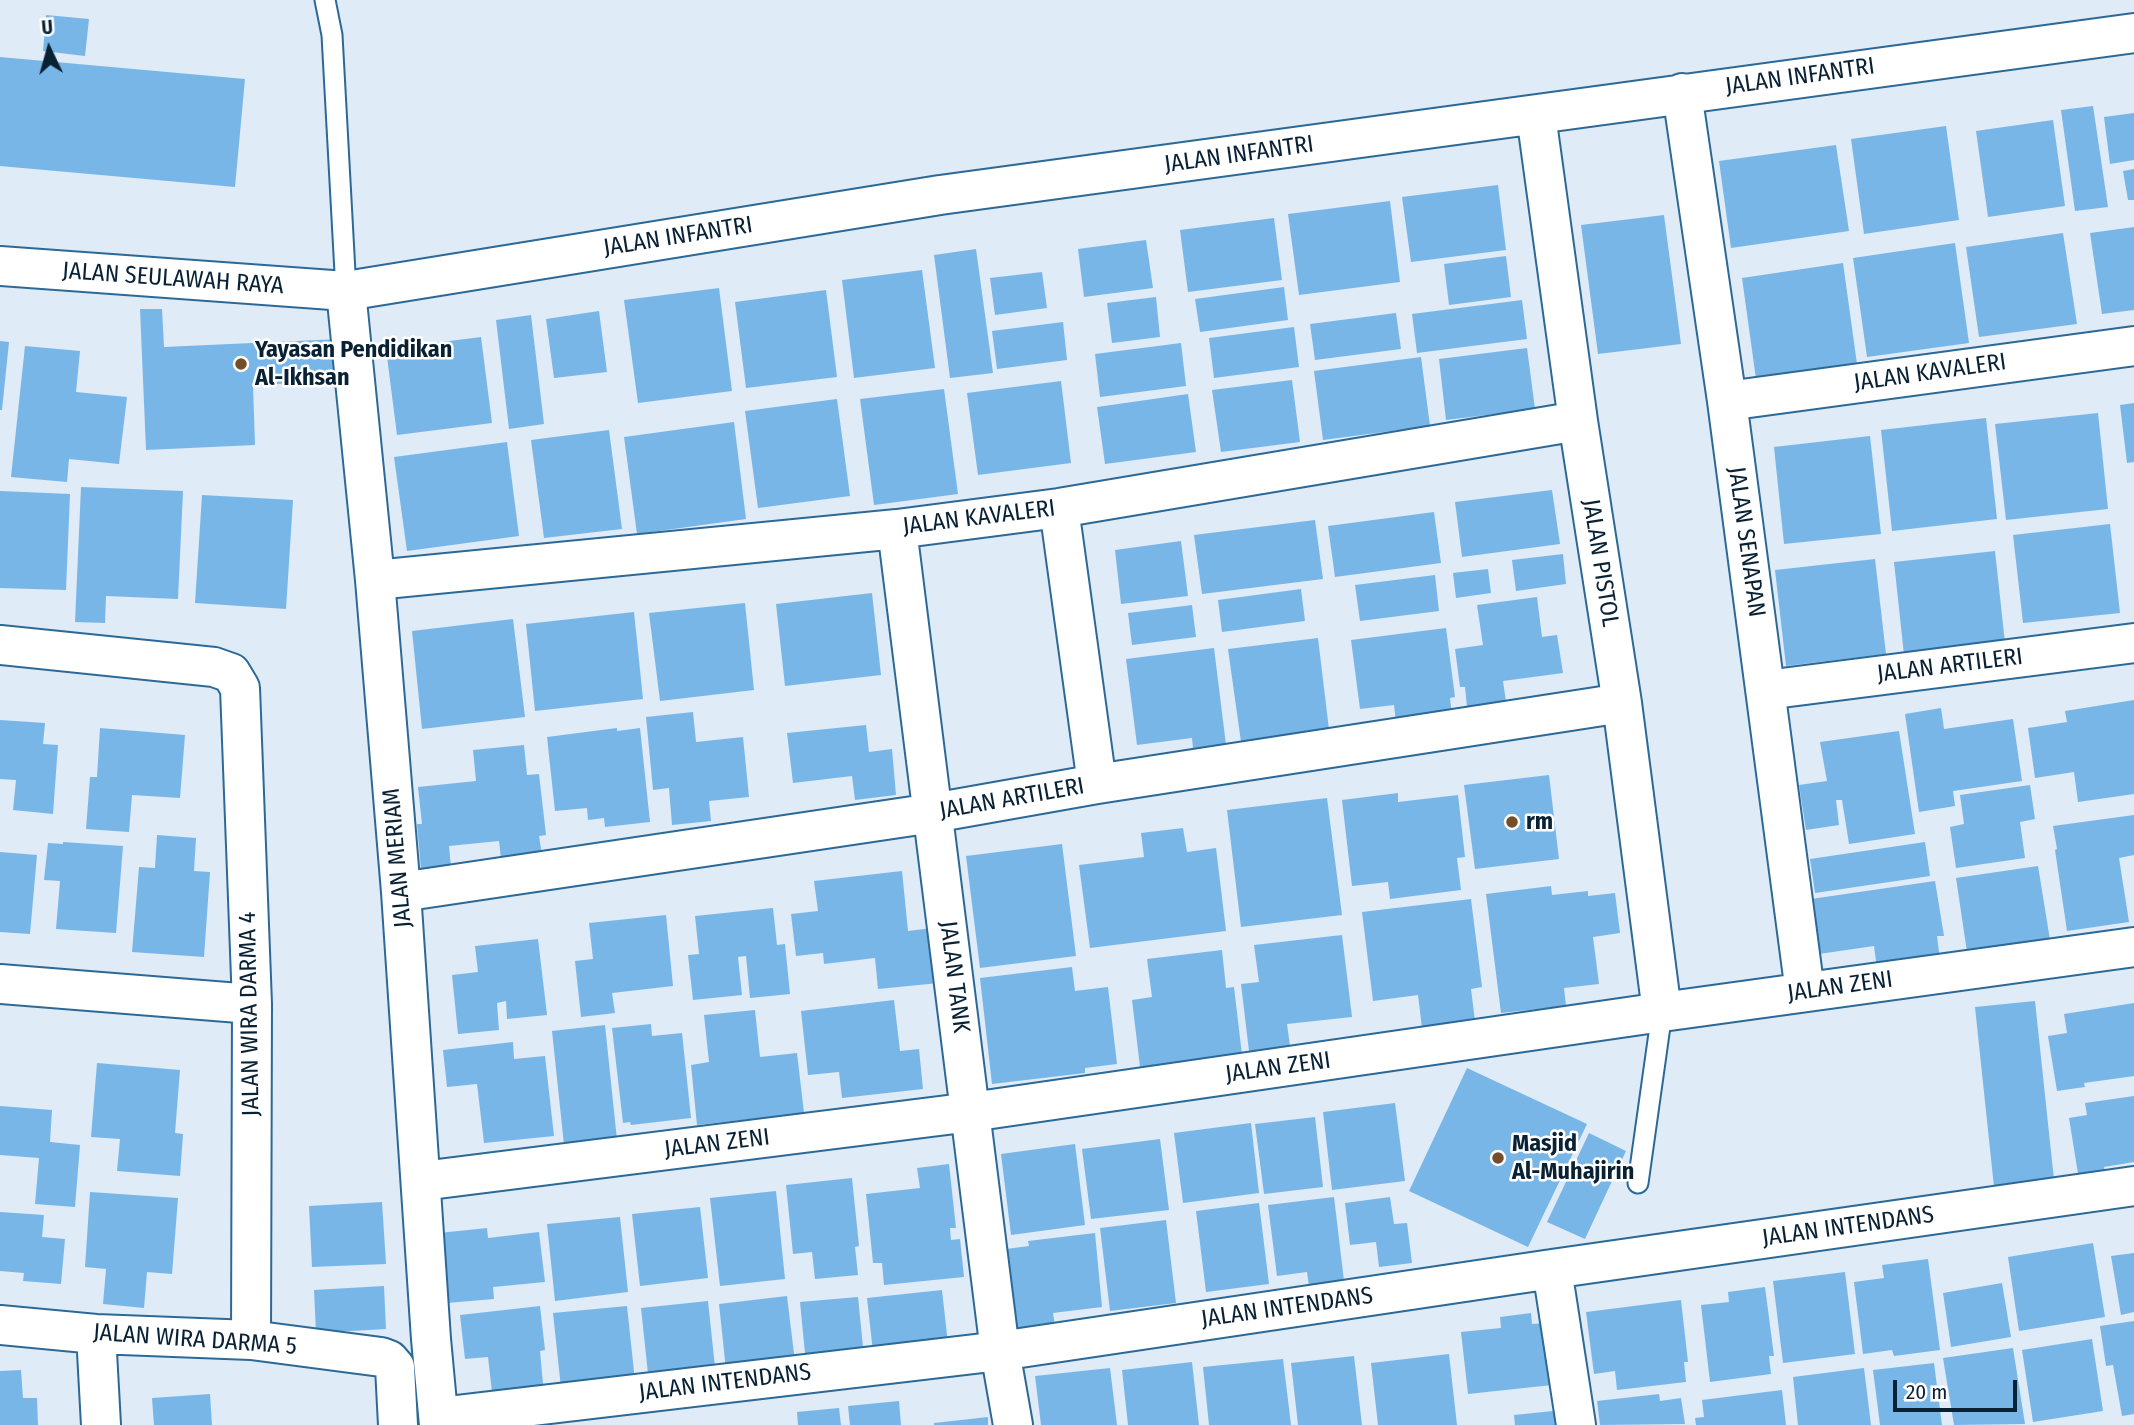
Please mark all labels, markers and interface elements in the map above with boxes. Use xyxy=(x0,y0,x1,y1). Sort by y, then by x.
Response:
north arrow xyxy=(14,14,84,84)
text: U xyxy=(41,16,54,40)
street label: JALAN INFANTRI xyxy=(1723,52,1877,102)
street label: JALAN INFANTRI xyxy=(1162,130,1316,180)
street label: JALAN INFANTRI xyxy=(601,211,755,263)
street label: JALAN SEULAWAH RAYA xyxy=(61,257,285,301)
place label: Yayasan Pendidikan Al-Ikhsan xyxy=(255,336,452,392)
street label: JALAN KAVALERI xyxy=(1852,348,2008,398)
marker: Yayasan Pendidikan Al-Ikhsan xyxy=(233,356,249,372)
street label: JALAN SENAPAN xyxy=(1721,465,1771,619)
street label: JALAN KAVALERI xyxy=(901,494,1057,542)
street label: JALAN PISTOL xyxy=(1576,497,1624,629)
street label: JALAN ARTILERI xyxy=(1876,643,2024,689)
street label: JALAN ARTILERI xyxy=(937,772,1087,826)
street label: JALAN MERIAM xyxy=(378,787,418,929)
place label: rm xyxy=(1526,808,1553,836)
marker: rm xyxy=(1504,814,1520,830)
street label: JALAN WIRA DARMA 4 xyxy=(234,911,266,1117)
street label: JALAN TANK xyxy=(933,919,975,1035)
street label: JALAN ZENI xyxy=(1785,965,1895,1009)
street label: JALAN ZENI xyxy=(1223,1046,1333,1090)
street label: JALAN ZENI xyxy=(663,1123,771,1165)
place label: Masjid Al-Muhajirin xyxy=(1512,1130,1634,1186)
marker: Masjid Al-Muhajirin xyxy=(1490,1150,1506,1166)
street label: JALAN INTENDANS xyxy=(1760,1201,1936,1253)
street label: JALAN INTENDANS xyxy=(1199,1282,1375,1334)
street label: JALAN WIRA DARMA 5 xyxy=(92,1319,298,1361)
street label: JALAN INTENDANS xyxy=(637,1358,813,1408)
scale bar xyxy=(1896,1366,2020,1410)
text: 20 m xyxy=(1906,1379,1947,1405)

